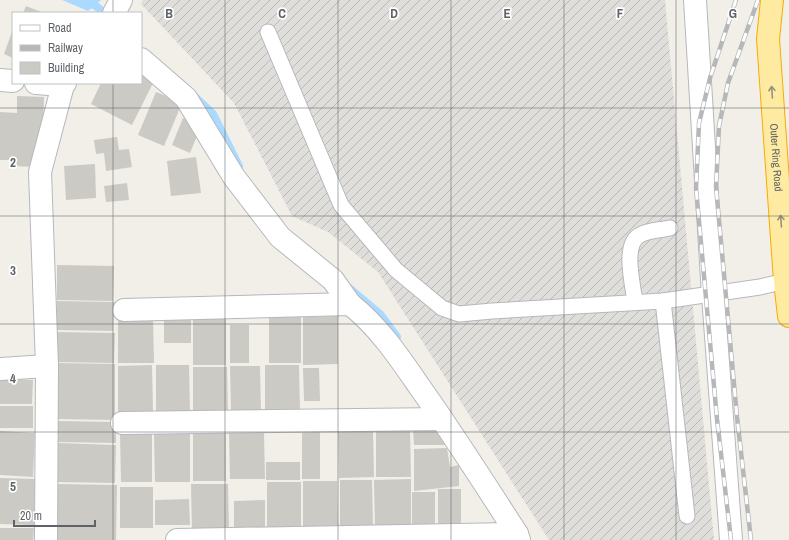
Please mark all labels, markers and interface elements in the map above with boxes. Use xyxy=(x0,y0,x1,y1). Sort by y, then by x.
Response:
text: B xyxy=(165,5,173,22)
text: C xyxy=(278,5,286,22)
text: D xyxy=(390,5,398,22)
text: E xyxy=(503,5,511,22)
text: F xyxy=(617,5,624,22)
text: G xyxy=(729,5,737,22)
legend xyxy=(12,12,142,84)
text: Road xyxy=(48,20,72,36)
text: Railway xyxy=(48,40,83,56)
text: Building xyxy=(48,60,85,76)
one-way arrow xyxy=(768,86,775,99)
street label: Outer Ring Road xyxy=(767,123,786,192)
text: 2 xyxy=(10,154,16,171)
one-way arrow xyxy=(777,215,784,228)
text: 3 xyxy=(10,262,16,279)
text: 4 xyxy=(10,370,16,387)
text: 5 xyxy=(10,478,16,495)
scale bar xyxy=(14,502,95,528)
text: 20 m xyxy=(20,508,42,524)

